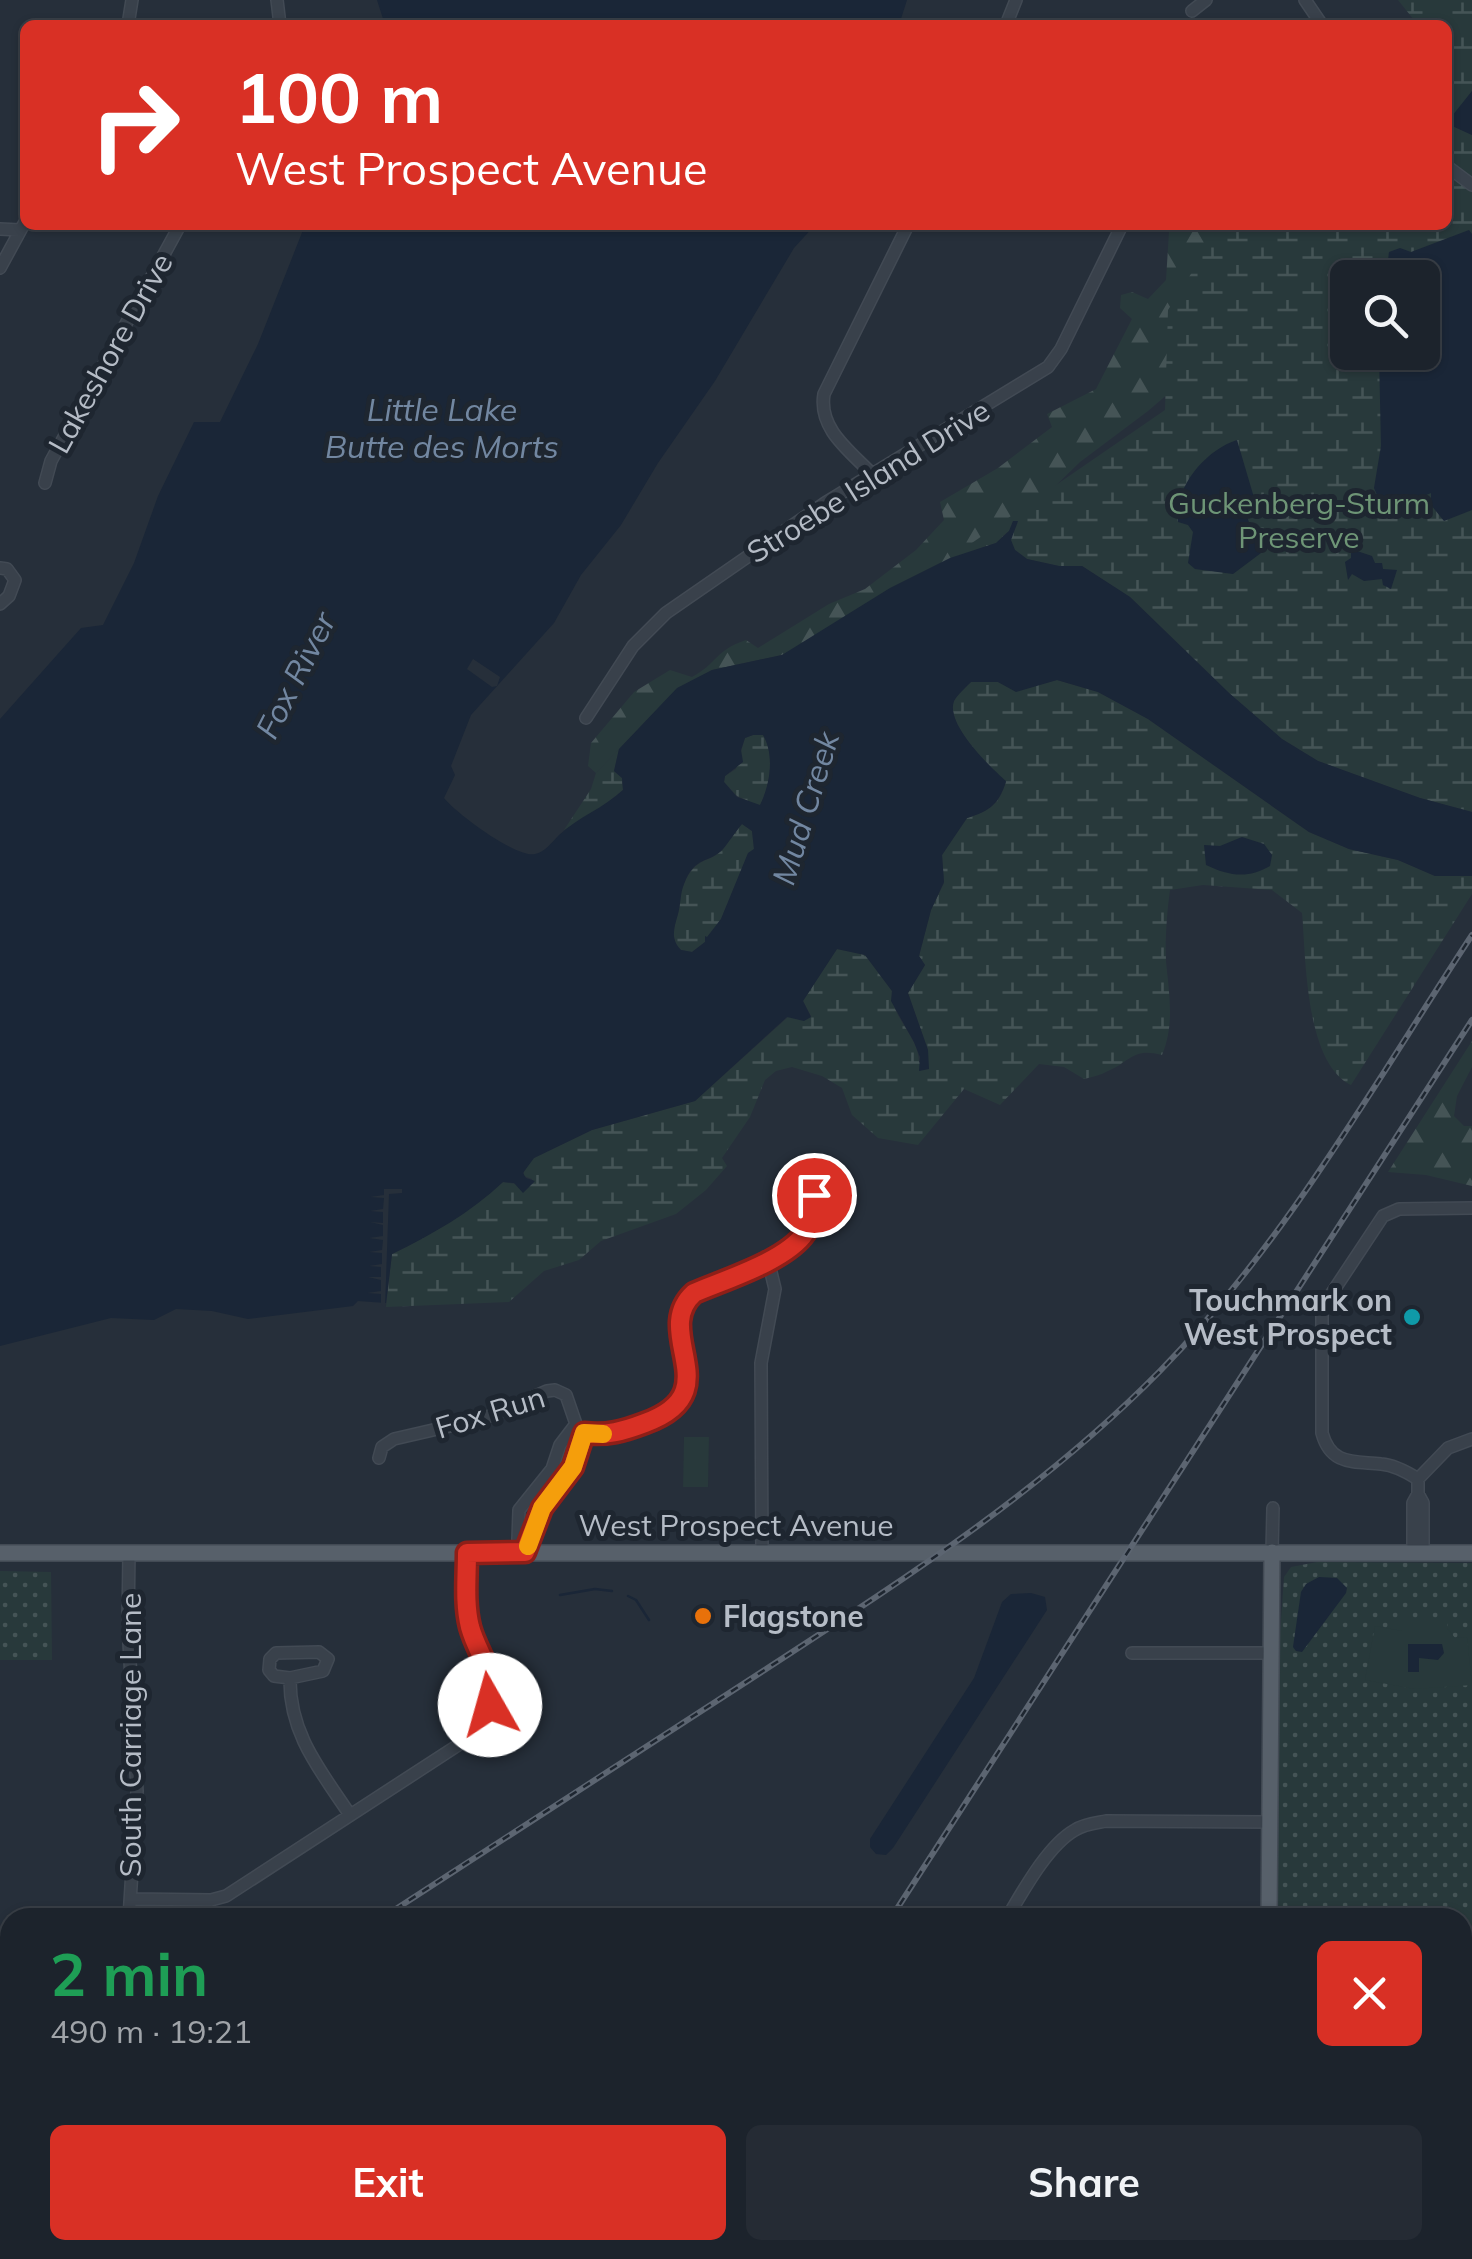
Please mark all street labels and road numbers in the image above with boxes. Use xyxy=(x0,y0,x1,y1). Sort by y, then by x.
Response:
street label: Lakeshore Drive xyxy=(39,246,181,460)
street label: Stroebe Island Drive xyxy=(740,391,996,571)
street label: Fox Run xyxy=(431,1377,549,1447)
street label: West Prospect Avenue xyxy=(579,1506,893,1544)
street label: South Carriage Lane xyxy=(111,1593,149,1877)

